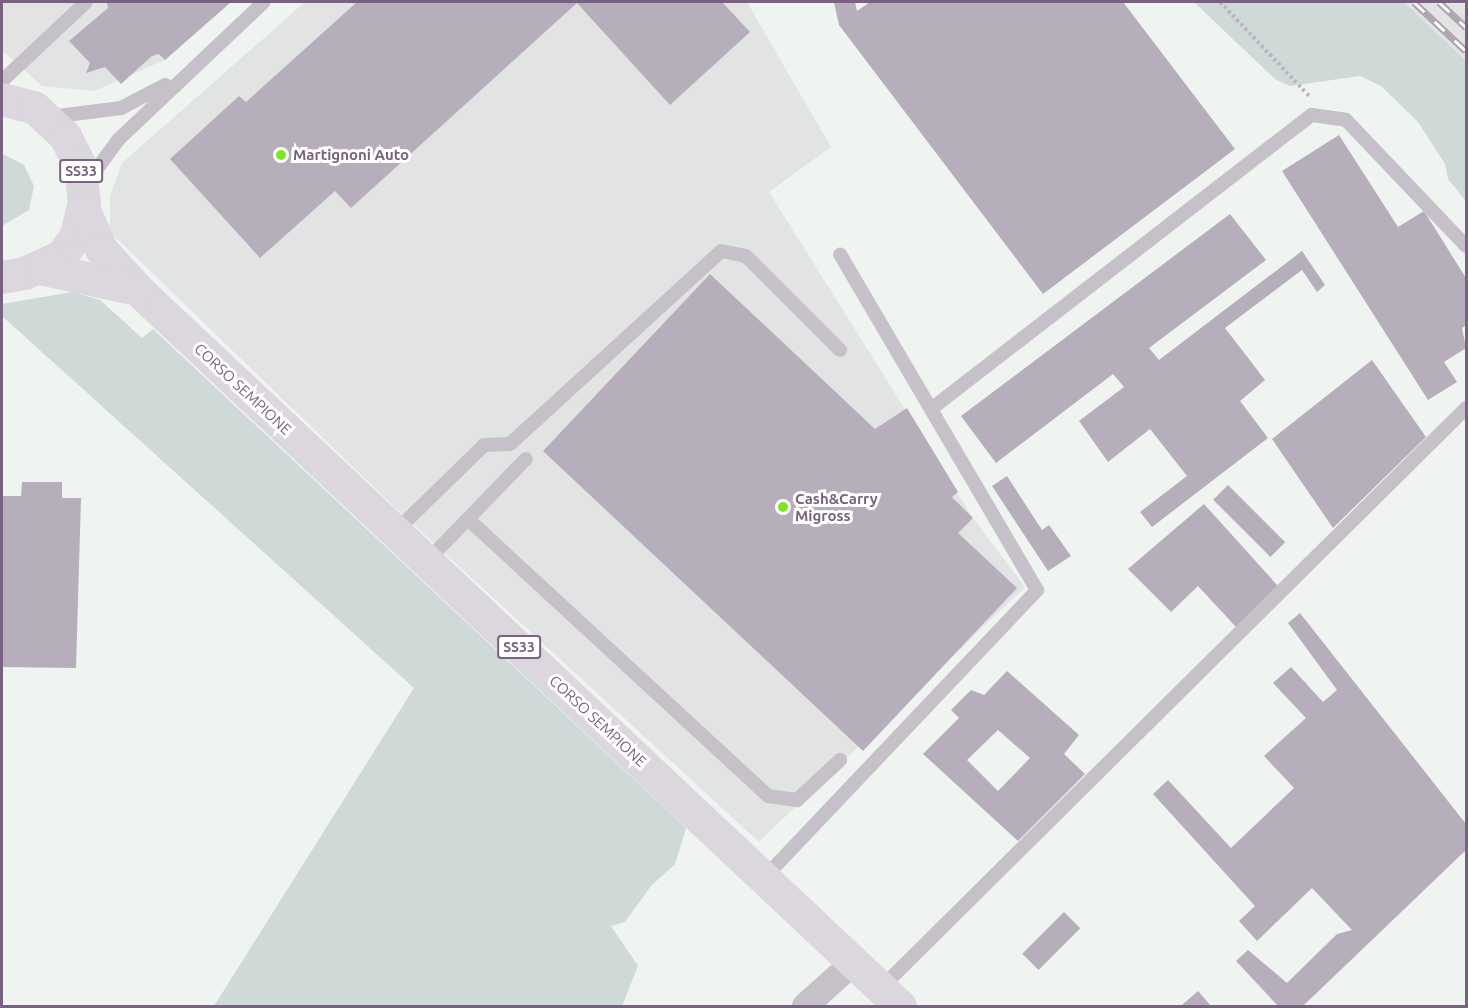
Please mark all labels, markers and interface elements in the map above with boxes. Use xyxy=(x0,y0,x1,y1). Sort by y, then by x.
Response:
place label: Martignoni Auto xyxy=(293,146,409,164)
marker: Martignoni Auto xyxy=(274,148,288,162)
road number: SS33 xyxy=(58,160,104,182)
street label: CORSO SEMPIONE xyxy=(191,340,295,438)
place label: Cash&Carry Migross xyxy=(795,489,878,524)
marker: Cash&Carry Migross xyxy=(776,500,790,514)
road number: SS33 xyxy=(496,636,542,658)
street label: CORSO SEMPIONE xyxy=(546,672,650,770)

